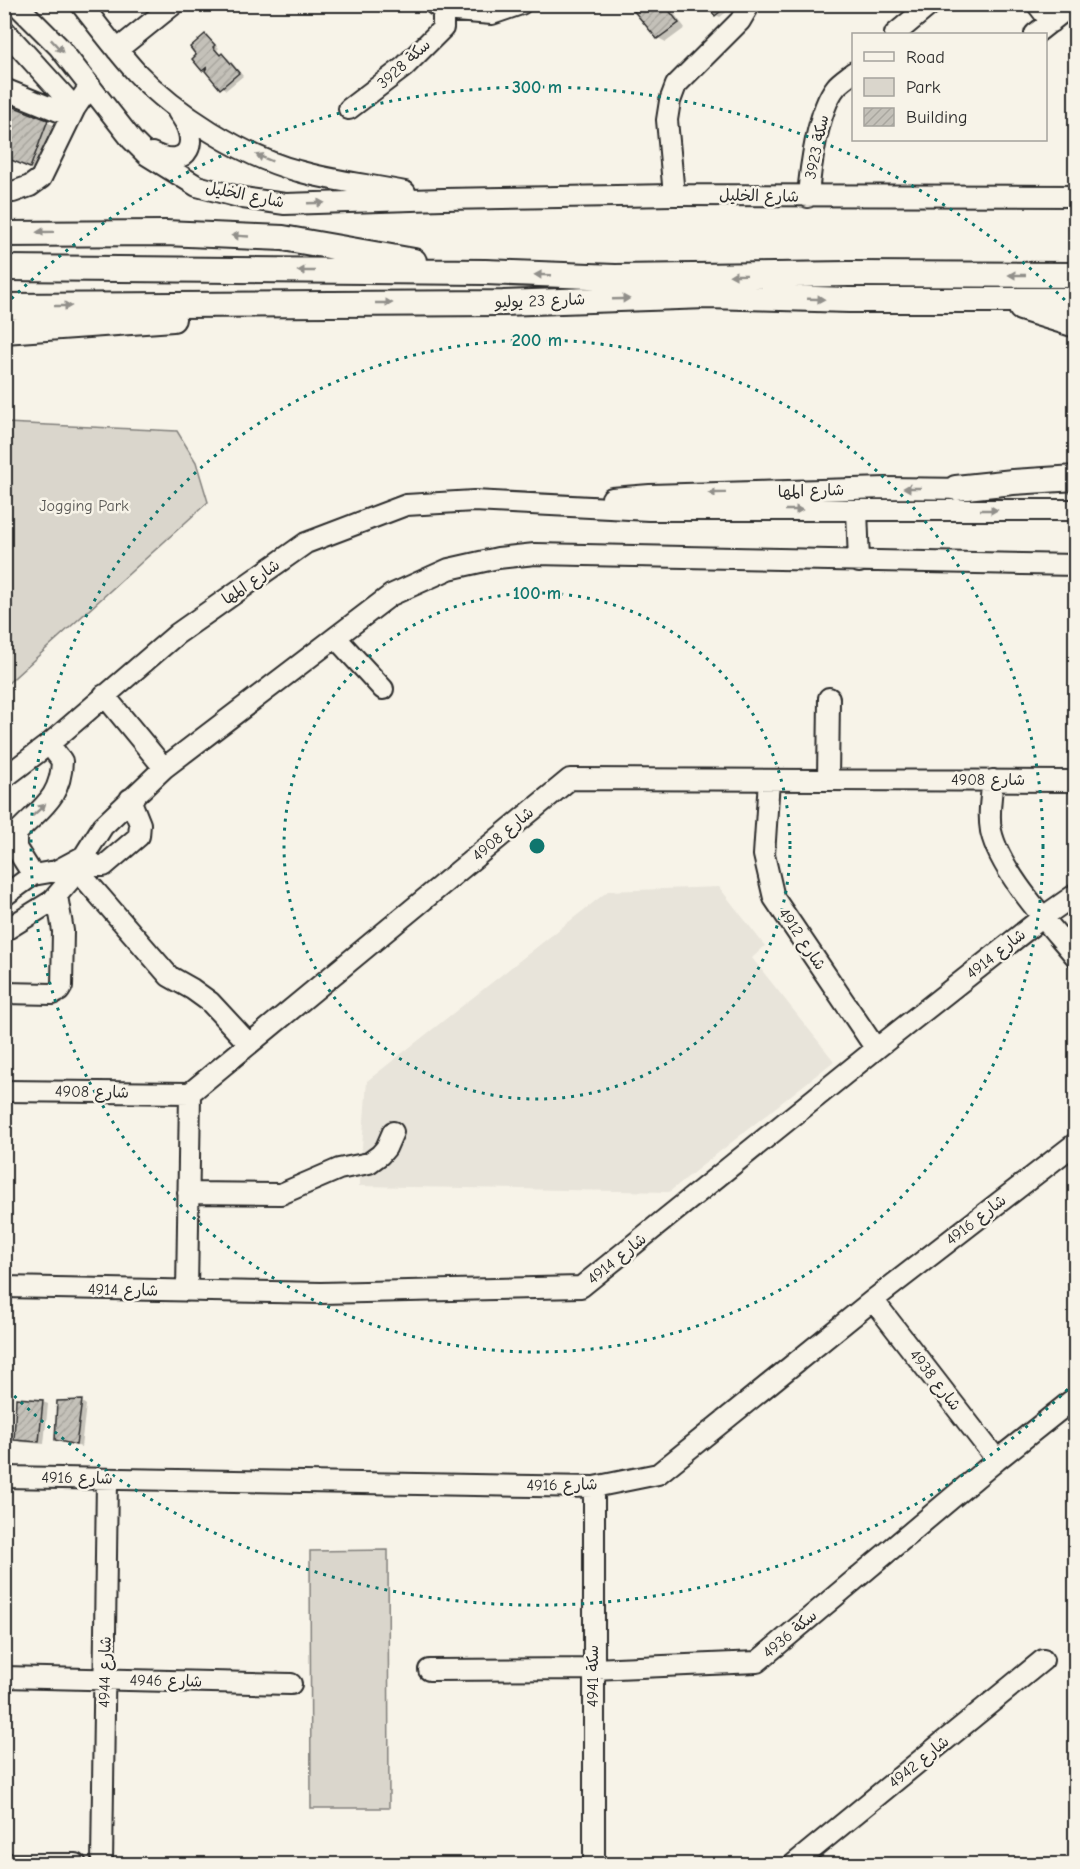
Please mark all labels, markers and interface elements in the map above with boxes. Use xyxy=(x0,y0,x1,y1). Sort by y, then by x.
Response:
legend xyxy=(852,33,1047,141)
street label: سكة 3928 xyxy=(374,35,434,93)
one-way arrow xyxy=(50,38,64,53)
text: Road xyxy=(906,47,945,68)
text: 300 m xyxy=(512,77,562,98)
text: Park xyxy=(906,77,941,98)
text: Building xyxy=(906,107,968,128)
street label: سكة 3923 xyxy=(801,113,833,181)
one-way arrow xyxy=(254,153,272,163)
street label: شارع الخليل xyxy=(204,179,286,213)
street label: شارع الخليل xyxy=(719,186,799,208)
one-way arrow xyxy=(306,198,325,208)
one-way arrow xyxy=(36,228,55,237)
one-way arrow xyxy=(230,232,249,241)
one-way arrow xyxy=(297,267,316,276)
one-way arrow xyxy=(534,270,553,279)
one-way arrow xyxy=(729,270,748,280)
one-way arrow xyxy=(1008,270,1027,280)
street label: شارع 23 يوليو xyxy=(494,290,585,314)
one-way arrow xyxy=(611,294,630,304)
one-way arrow xyxy=(806,294,825,304)
one-way arrow xyxy=(374,298,393,308)
one-way arrow xyxy=(53,301,72,311)
text: 200 m xyxy=(512,330,562,351)
street label: شارع المها xyxy=(778,481,844,503)
one-way arrow xyxy=(903,483,922,493)
one-way arrow xyxy=(708,489,727,498)
park label: Jogging Park xyxy=(39,497,129,515)
one-way arrow xyxy=(784,505,803,515)
one-way arrow xyxy=(979,505,998,515)
street label: شارع المها xyxy=(219,556,284,610)
text: 100 m xyxy=(513,583,561,604)
street label: 4908 شارع xyxy=(951,771,1025,791)
street label: 4908 شارع xyxy=(469,803,538,866)
one-way arrow xyxy=(32,804,46,818)
centre of rings xyxy=(527,836,547,856)
street label: 4912 شارع xyxy=(773,905,829,975)
street label: 4914 شارع xyxy=(963,925,1030,984)
street label: 4908 شارع xyxy=(55,1082,129,1104)
street label: 4916 شارع xyxy=(942,1191,1011,1251)
street label: 4914 شارع xyxy=(584,1230,651,1290)
street label: 4914 شارع xyxy=(88,1280,158,1302)
street label: شارع 4938 xyxy=(904,1346,964,1415)
street label: 4916 شارع xyxy=(41,1468,113,1490)
street label: 4916 شارع xyxy=(526,1475,598,1497)
street label: سكة 4936 xyxy=(759,1606,821,1662)
street label: 4944 شارع xyxy=(95,1636,117,1708)
street label: سكة 4941 xyxy=(584,1645,602,1707)
street label: 4946 شارع xyxy=(129,1671,202,1693)
street label: 4942 شارع xyxy=(885,1732,954,1793)

